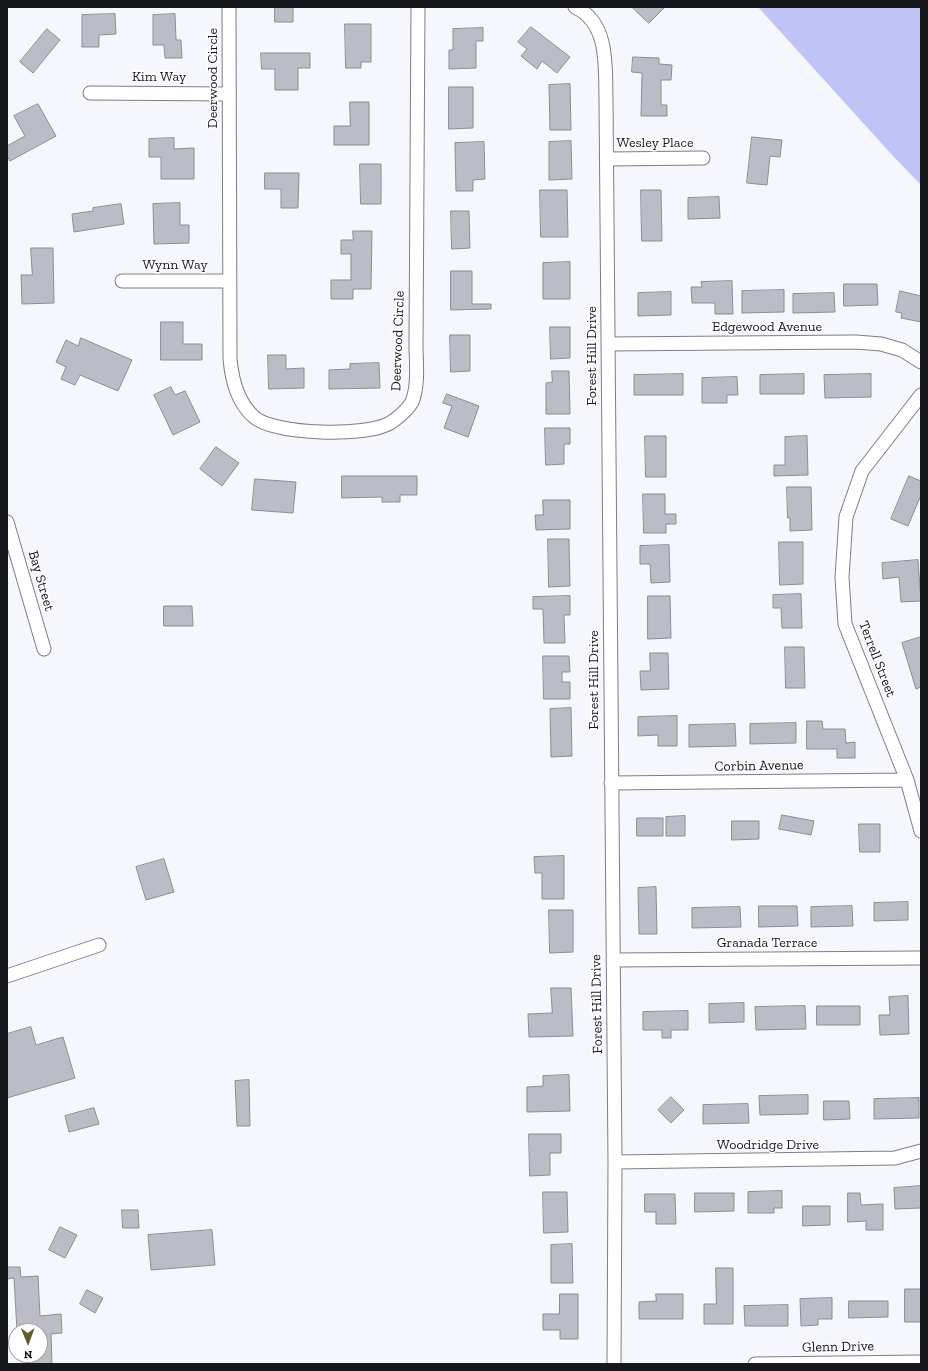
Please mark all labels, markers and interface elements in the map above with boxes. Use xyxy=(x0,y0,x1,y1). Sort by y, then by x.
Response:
street label: Deerwood Circle xyxy=(205,28,221,128)
street label: Kim Way xyxy=(132,69,186,85)
street label: Wesley Place xyxy=(616,135,694,151)
street label: Wynn Way xyxy=(142,257,208,273)
street label: Deerwood Circle xyxy=(388,291,408,391)
street label: Forest Hill Drive xyxy=(584,306,600,406)
street label: Edgewood Avenue xyxy=(712,319,822,335)
street label: Bay Street xyxy=(24,549,58,613)
street label: Terrell Street xyxy=(855,619,899,699)
street label: Forest Hill Drive xyxy=(586,630,602,730)
street label: Corbin Avenue xyxy=(714,757,804,775)
street label: Granada Terrace xyxy=(717,935,817,951)
street label: Forest Hill Drive xyxy=(588,954,606,1054)
street label: Woodridge Drive xyxy=(717,1137,819,1153)
north arrow xyxy=(8,1323,48,1363)
street label: Glenn Drive xyxy=(802,1338,874,1356)
text: N xyxy=(24,1348,33,1361)

